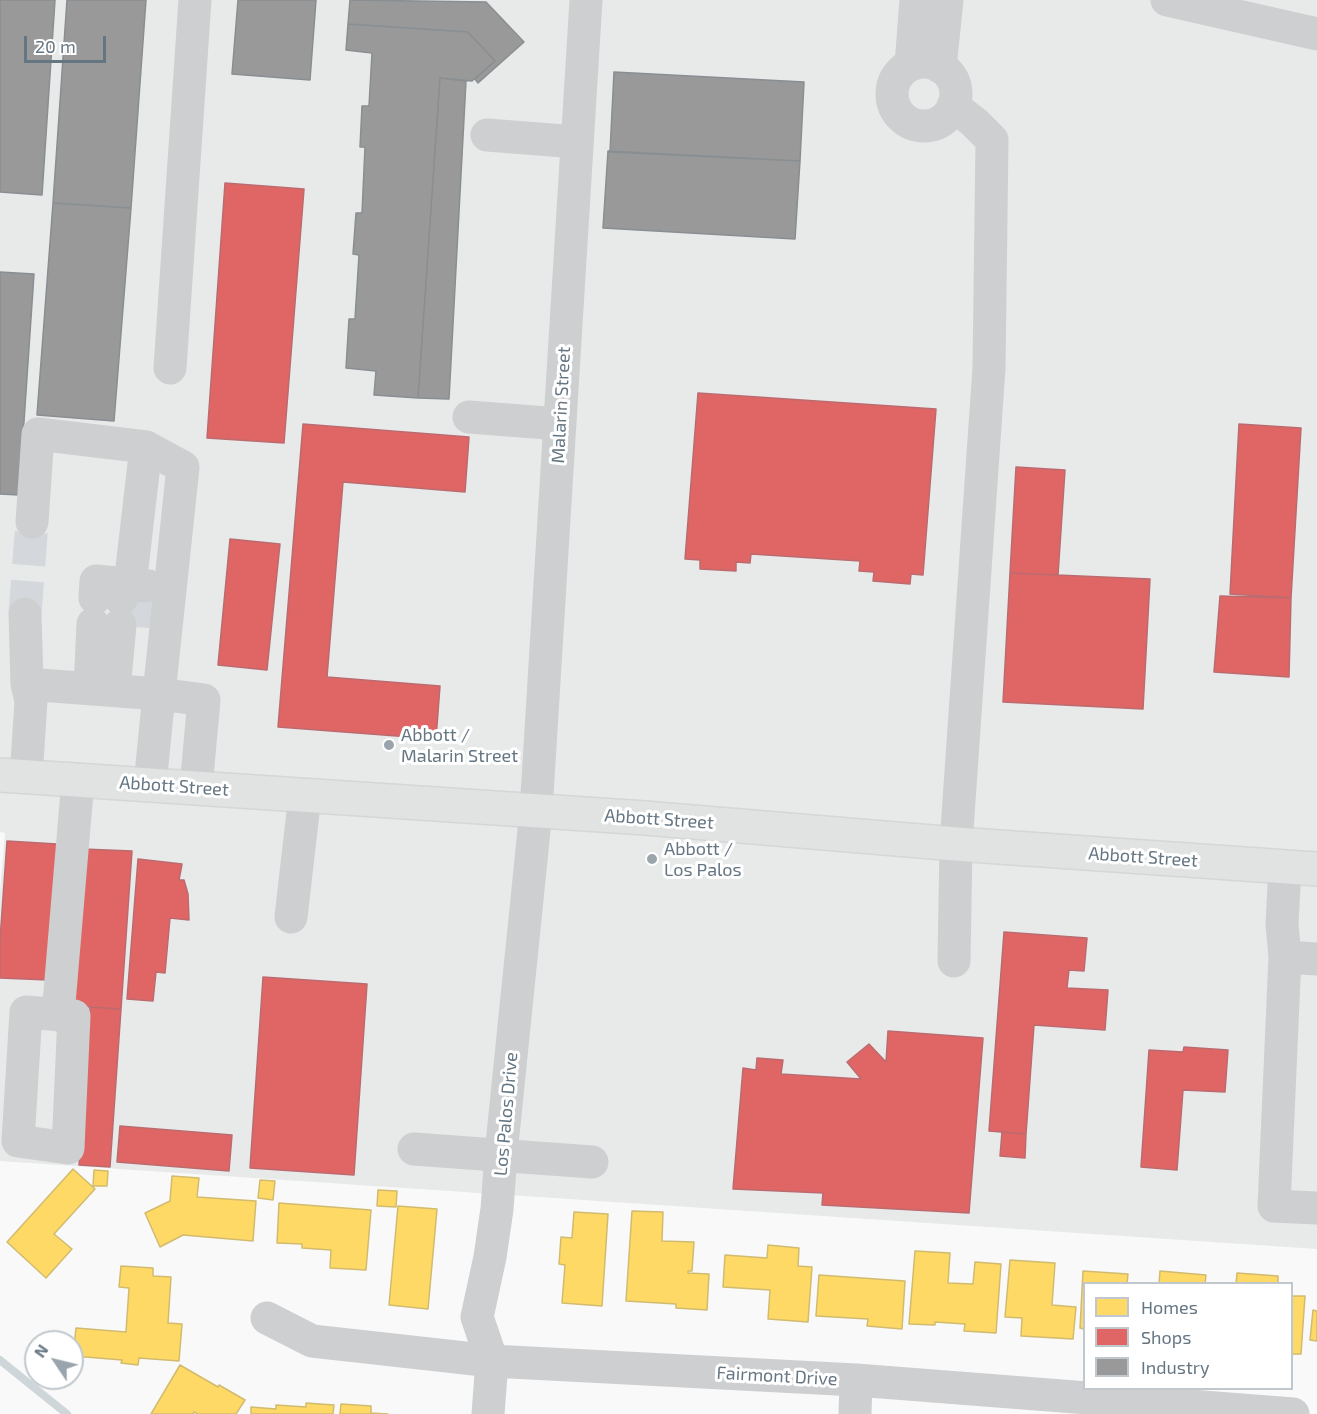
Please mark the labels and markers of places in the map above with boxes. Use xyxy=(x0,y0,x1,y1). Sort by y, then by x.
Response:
place label: Abbott / Malarin Street xyxy=(401,724,518,766)
marker: Abbott / Malarin Street xyxy=(382,738,396,752)
place label: Abbott / Los Palos xyxy=(664,838,742,880)
marker: Abbott / Los Palos xyxy=(645,852,659,866)

